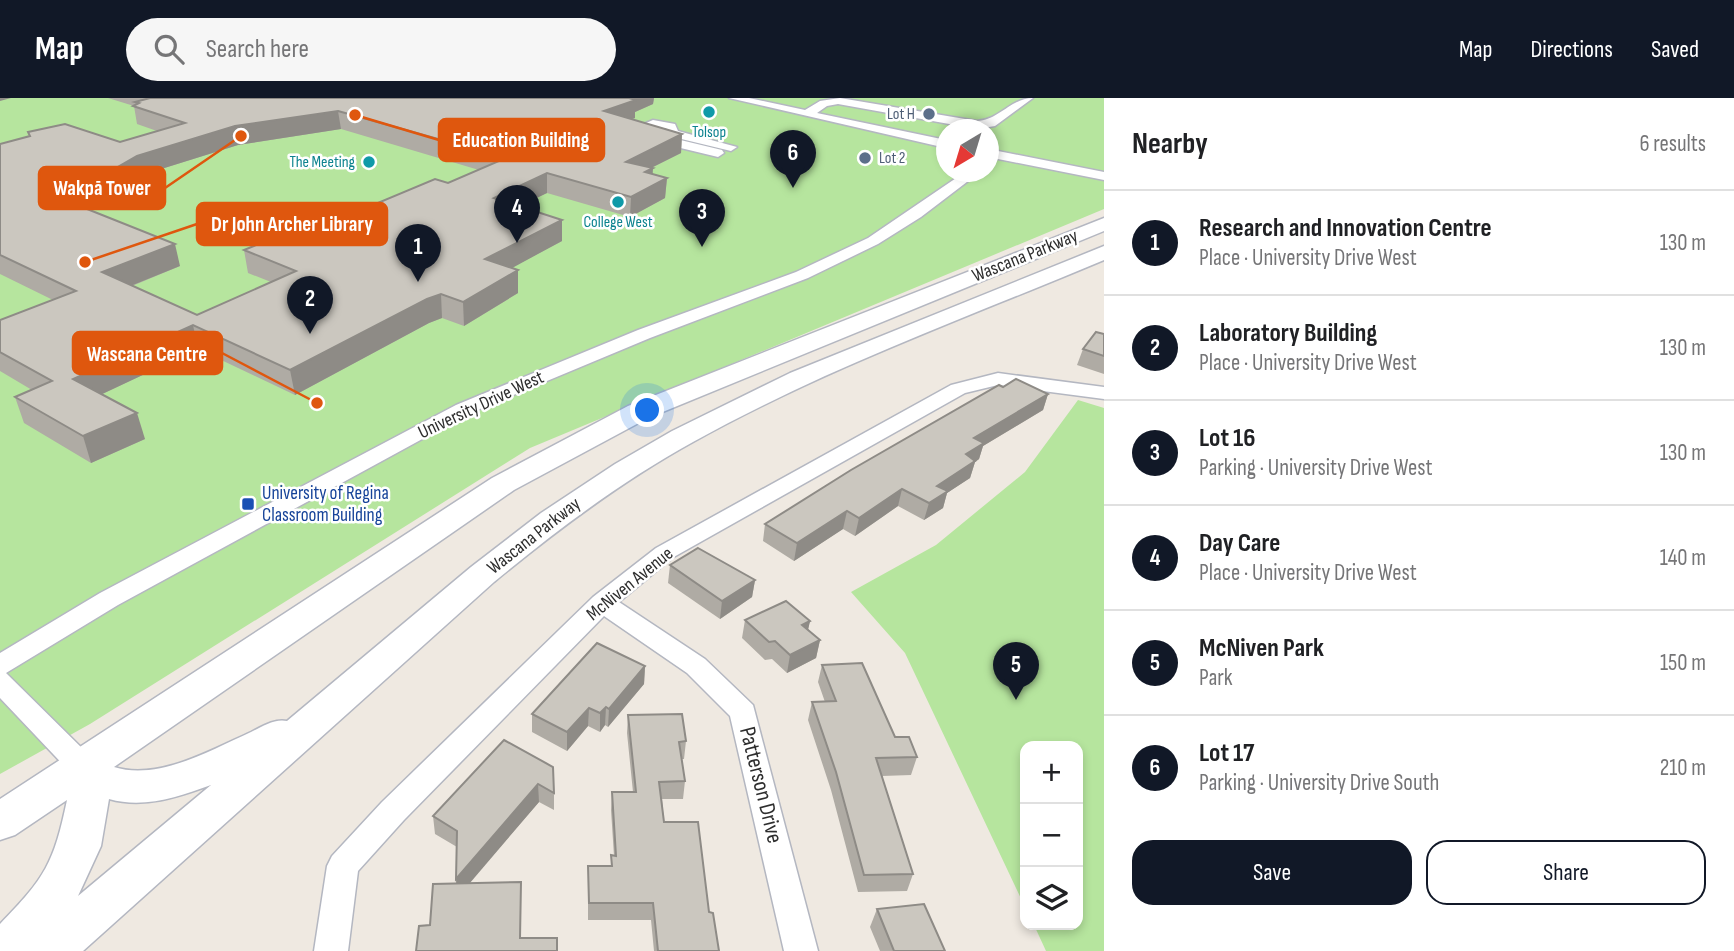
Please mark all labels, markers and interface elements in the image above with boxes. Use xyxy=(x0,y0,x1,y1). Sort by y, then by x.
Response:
search box xyxy=(126,18,616,81)
text: Map xyxy=(35,29,84,69)
icon: search xyxy=(150,30,188,68)
text: Search here xyxy=(206,34,309,65)
text: Map xyxy=(1459,35,1492,64)
text: Directions xyxy=(1530,35,1613,64)
text: Saved xyxy=(1651,35,1699,64)
marker: Tolsop xyxy=(701,104,717,120)
place label: Lot H xyxy=(887,105,915,124)
marker: Lot H xyxy=(921,106,937,122)
callout: Education Building xyxy=(439,119,604,161)
north arrow xyxy=(936,119,999,182)
place label: Tolsop xyxy=(692,123,726,142)
text: Nearby xyxy=(1132,126,1208,162)
text: Education Building xyxy=(453,128,590,153)
pin: 6 xyxy=(770,130,816,188)
text: 6 results xyxy=(1640,130,1706,158)
place label: Lot 2 xyxy=(879,149,905,168)
marker: Lot 2 xyxy=(857,150,873,166)
place label: The Meeting xyxy=(289,153,355,172)
marker: The Meeting xyxy=(361,154,377,170)
callout: Wakpā Tower xyxy=(39,167,165,209)
text: Wakpā Tower xyxy=(53,176,151,201)
pin: 4 xyxy=(494,185,540,243)
pin: 3 xyxy=(679,189,725,247)
marker: College West xyxy=(610,194,626,210)
callout: Dr John Archer Library xyxy=(197,203,387,245)
text: Dr John Archer Library xyxy=(211,212,373,237)
place label: College West xyxy=(583,213,653,232)
text: Research and Innovation Centre xyxy=(1199,213,1492,244)
pin: 1 xyxy=(395,224,441,282)
street label: Wascana Parkway xyxy=(969,224,1082,288)
text: 1 xyxy=(1150,229,1160,257)
text: 130 m xyxy=(1660,229,1706,257)
text: Place · University Drive West xyxy=(1199,244,1417,272)
pin: 2 xyxy=(287,276,333,334)
text: Laboratory Building xyxy=(1199,318,1377,349)
callout: Wascana Centre xyxy=(73,332,222,374)
text: 2 xyxy=(1150,334,1160,362)
text: 130 m xyxy=(1660,334,1706,362)
text: Wascana Centre xyxy=(87,342,207,367)
text: Place · University Drive West xyxy=(1199,349,1417,377)
street label: University Drive West xyxy=(414,366,548,444)
your location xyxy=(630,393,664,427)
text: Lot 16 xyxy=(1199,423,1256,454)
text: 3 xyxy=(1150,439,1160,467)
text: 130 m xyxy=(1660,439,1706,467)
text: Parking · University Drive West xyxy=(1199,454,1433,482)
place label: University of Regina Classroom Building xyxy=(262,482,389,527)
street label: Wascana Parkway xyxy=(483,492,586,580)
marker: University of Regina Classroom Building xyxy=(240,496,256,512)
text: Day Care xyxy=(1199,528,1280,559)
street label: McNiven Avenue xyxy=(582,542,678,626)
text: 4 xyxy=(1150,544,1160,572)
text: 140 m xyxy=(1660,544,1706,572)
text: Place · University Drive West xyxy=(1199,559,1417,587)
text: McNiven Park xyxy=(1199,633,1324,664)
pin: 5 xyxy=(993,642,1039,700)
text: 5 xyxy=(1150,649,1160,677)
text: 150 m xyxy=(1660,649,1706,677)
text: Park xyxy=(1199,664,1233,692)
street label: Patterson Drive xyxy=(733,724,789,846)
text: Lot 17 xyxy=(1199,738,1254,769)
map controls xyxy=(1020,741,1083,930)
button: + xyxy=(1020,741,1083,804)
text: 6 xyxy=(1150,754,1160,782)
text: 210 m xyxy=(1660,754,1706,782)
text: Parking · University Drive South xyxy=(1199,769,1439,797)
button: − xyxy=(1020,804,1083,867)
button: Save xyxy=(1132,840,1412,905)
button: Share xyxy=(1426,840,1706,905)
button: layers xyxy=(1020,867,1083,930)

